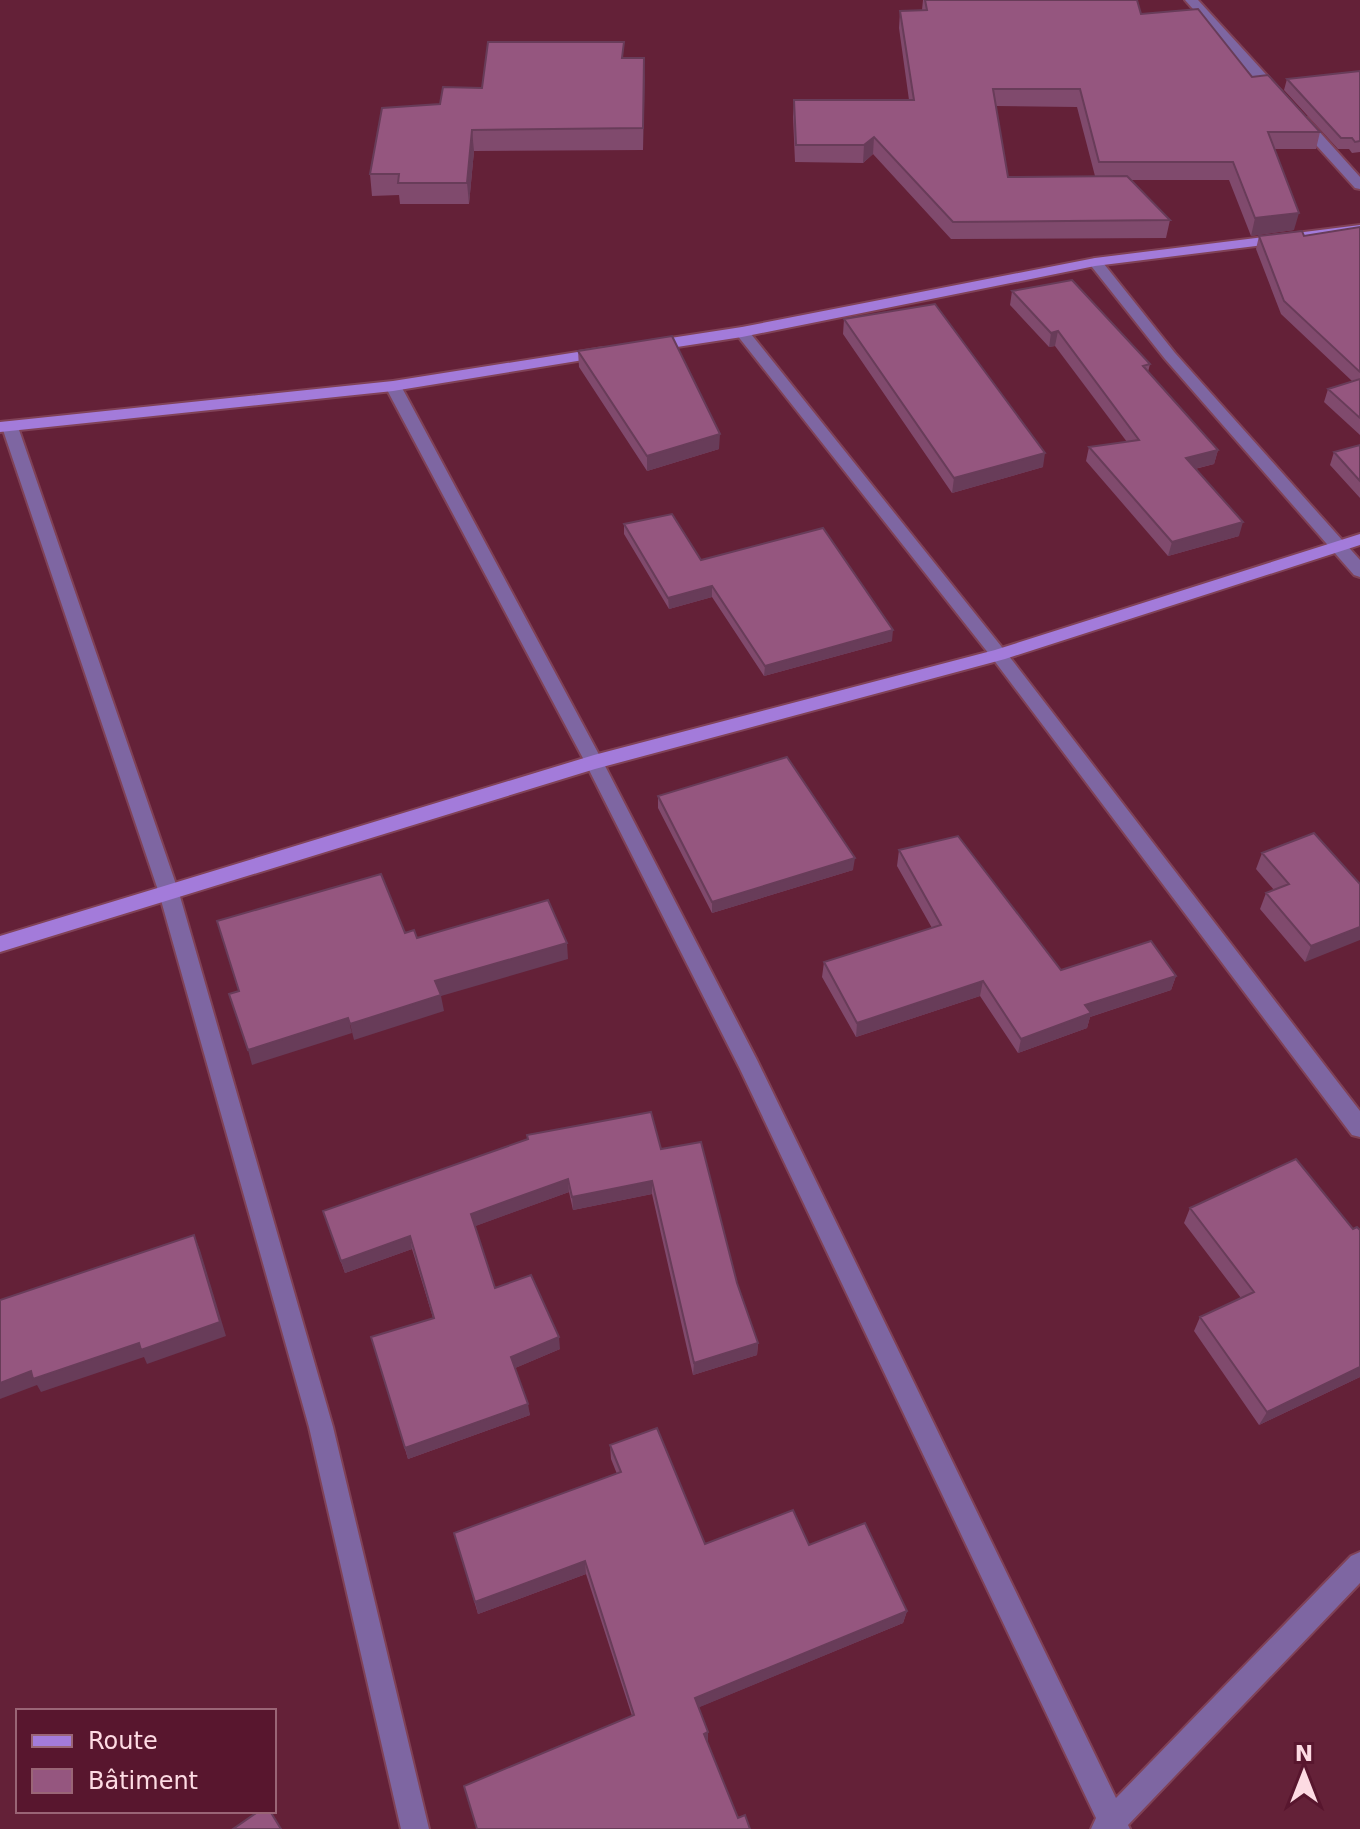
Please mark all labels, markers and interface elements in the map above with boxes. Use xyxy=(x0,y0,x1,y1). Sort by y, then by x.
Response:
legend xyxy=(16,1709,276,1813)
text: Route xyxy=(88,1727,158,1755)
north arrow xyxy=(1264,1733,1344,1813)
text: N xyxy=(1295,1741,1313,1766)
text: Bâtiment xyxy=(88,1767,198,1795)

